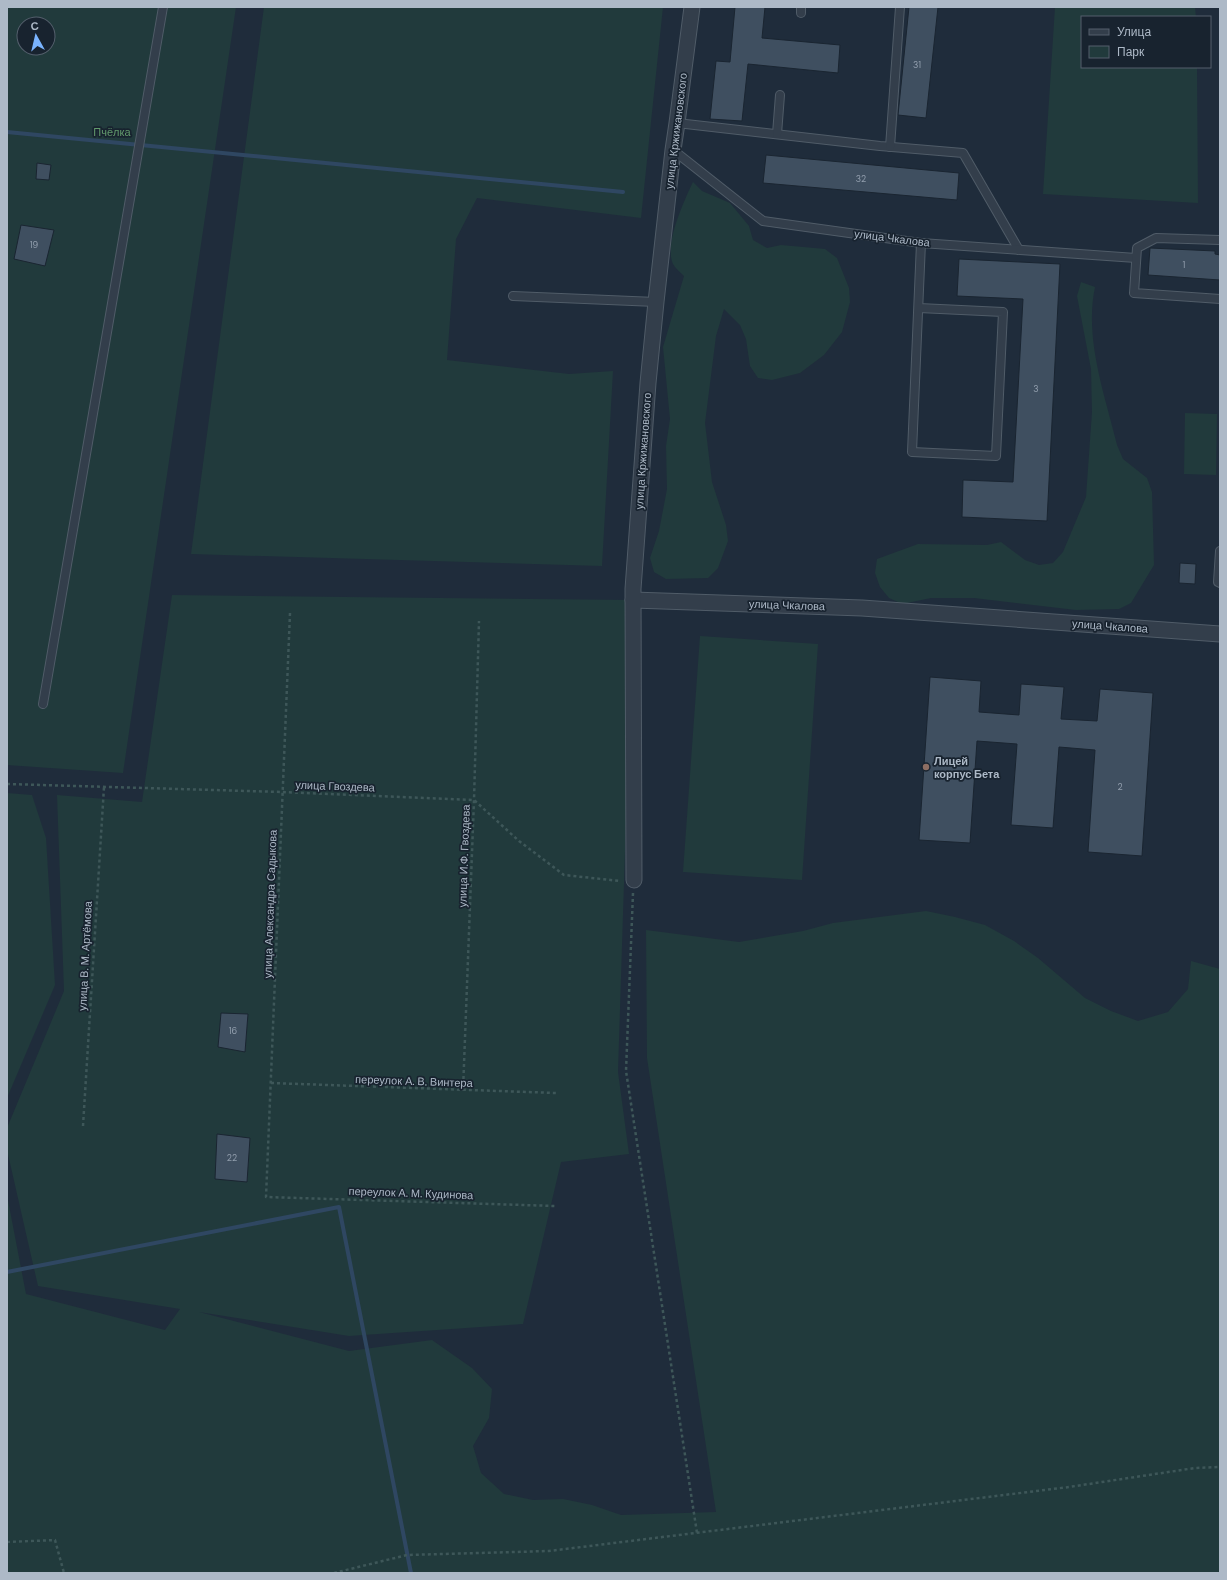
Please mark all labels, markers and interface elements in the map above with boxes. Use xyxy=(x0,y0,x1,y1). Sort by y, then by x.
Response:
north arrow xyxy=(16,16,56,56)
legend xyxy=(1081,16,1211,68)
text: С xyxy=(30,19,40,34)
text: Улица xyxy=(1117,24,1151,40)
text: Парк xyxy=(1117,44,1145,60)
house number: 31 xyxy=(913,59,921,71)
street label: улица Кржижановского xyxy=(662,72,690,190)
park label: Пчёлка xyxy=(93,125,132,139)
house number: 32 xyxy=(856,173,866,185)
street label: улица Чкалова xyxy=(853,226,932,250)
house number: 19 xyxy=(30,239,39,251)
house number: 1 xyxy=(1183,259,1186,271)
house number: 3 xyxy=(1033,383,1039,395)
street label: улица Кржижановского xyxy=(632,392,654,510)
street label: улица Чкалова xyxy=(749,597,826,613)
street label: улица Чкалова xyxy=(1072,616,1149,636)
place label: Лицей корпус Бета xyxy=(934,754,1000,781)
marker: Лицей корпус Бета xyxy=(921,762,931,772)
street label: улица Гвоздева xyxy=(295,778,376,794)
house number: 2 xyxy=(1117,781,1123,793)
street label: улица И.Ф. Гвоздева xyxy=(455,803,473,908)
street label: улица Александра Садыкова xyxy=(260,829,280,979)
street label: улица В. М. Артёмова xyxy=(75,900,95,1011)
house number: 16 xyxy=(229,1025,238,1037)
street label: переулок А. В. Винтера xyxy=(355,1072,474,1090)
house number: 22 xyxy=(227,1152,237,1164)
street label: переулок А. М. Кудинова xyxy=(348,1184,474,1202)

